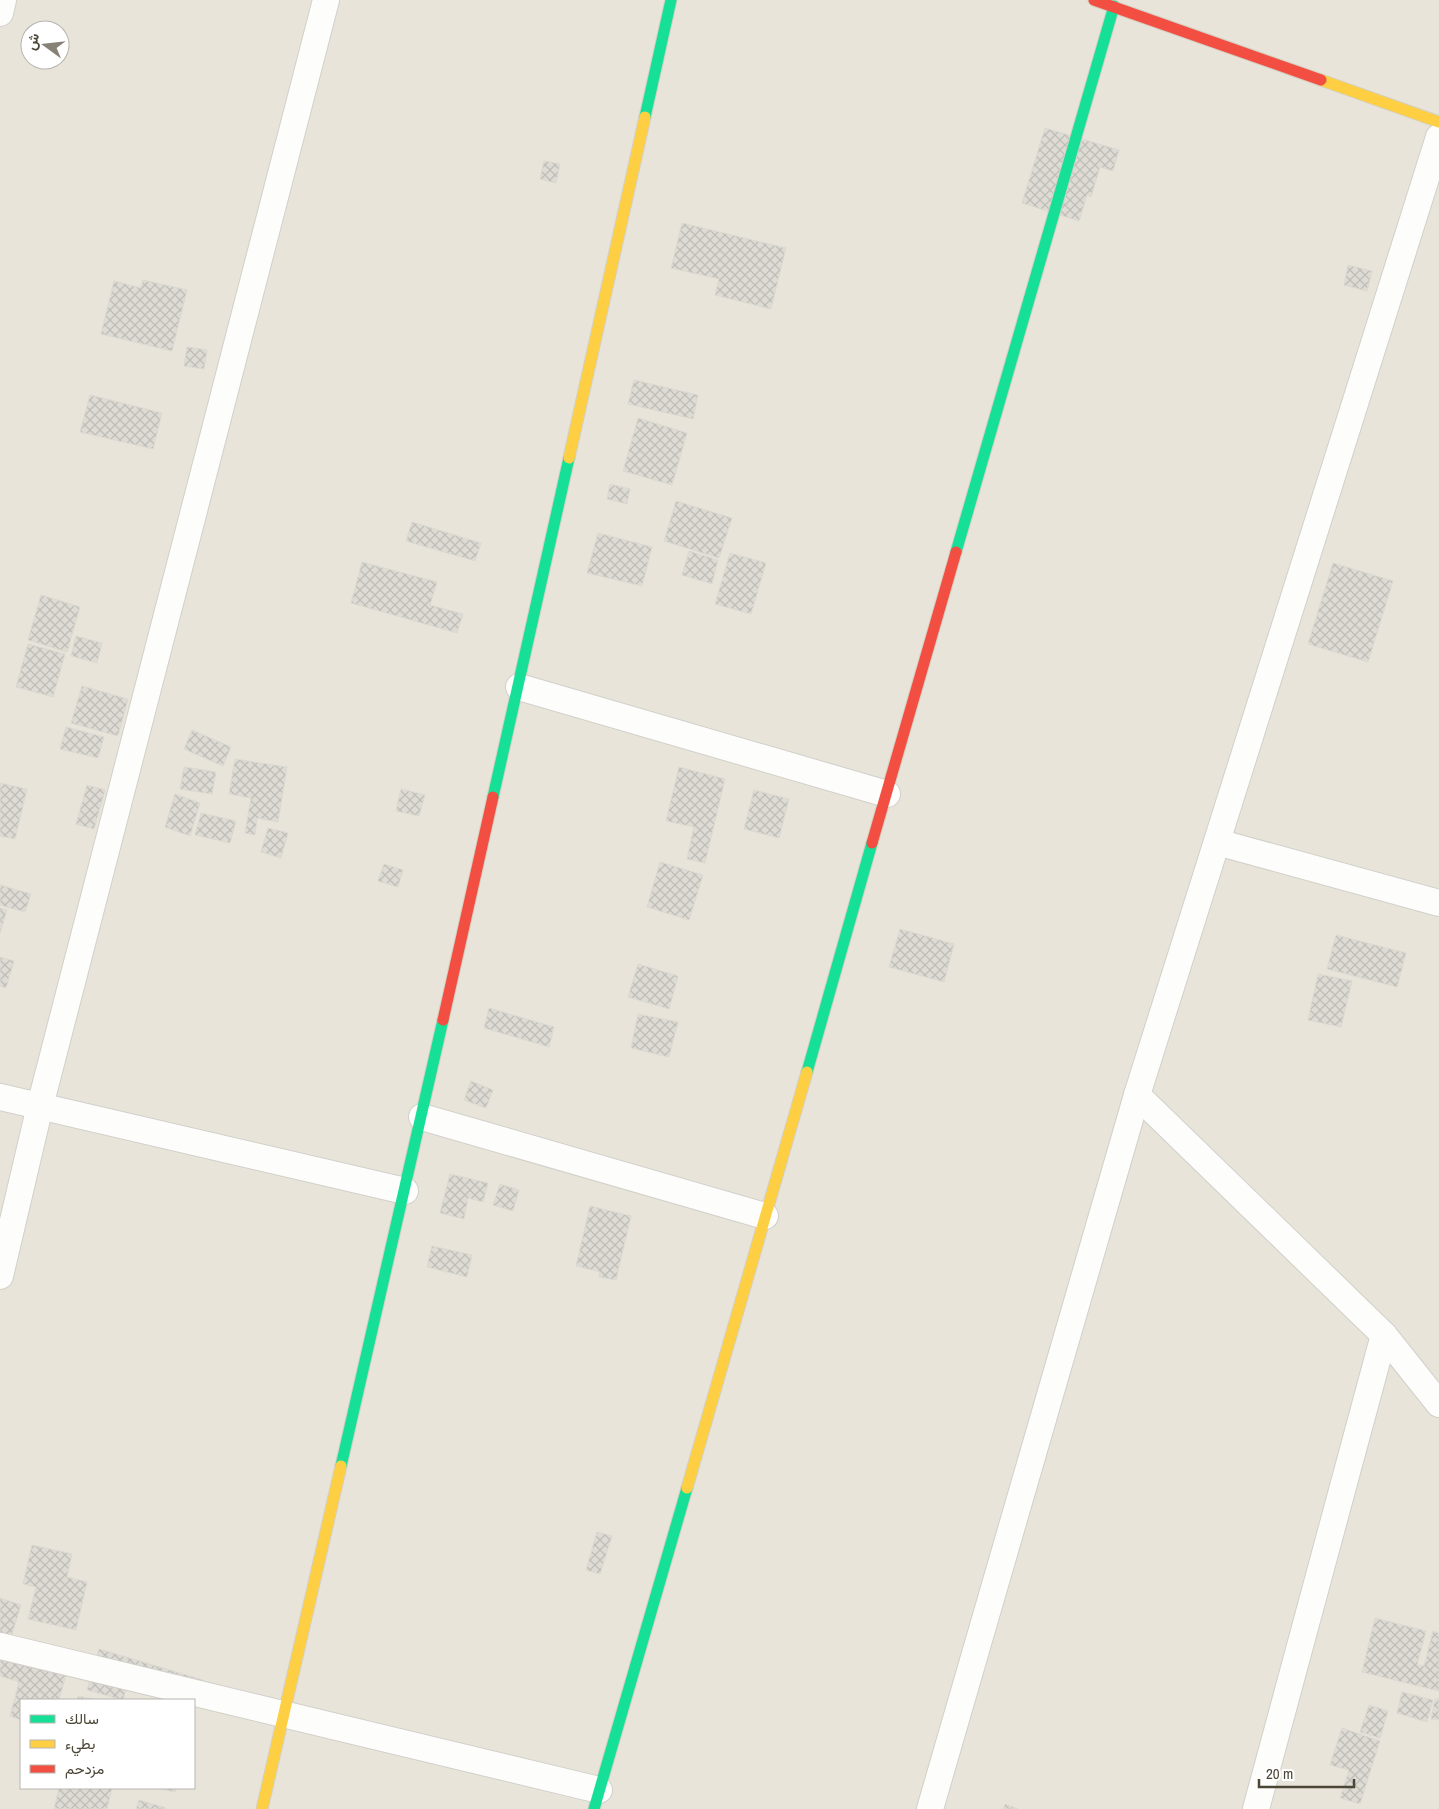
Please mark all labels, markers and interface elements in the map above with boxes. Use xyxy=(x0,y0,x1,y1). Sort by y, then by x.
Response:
north arrow xyxy=(20,20,70,70)
text: ش xyxy=(22,31,43,52)
legend xyxy=(20,1699,195,1789)
text: سالك xyxy=(65,1708,99,1729)
text: بطيء xyxy=(65,1733,95,1757)
scale bar xyxy=(1259,1756,1354,1788)
text: مزدحم xyxy=(65,1758,104,1779)
text: 20 m xyxy=(1266,1763,1293,1784)

